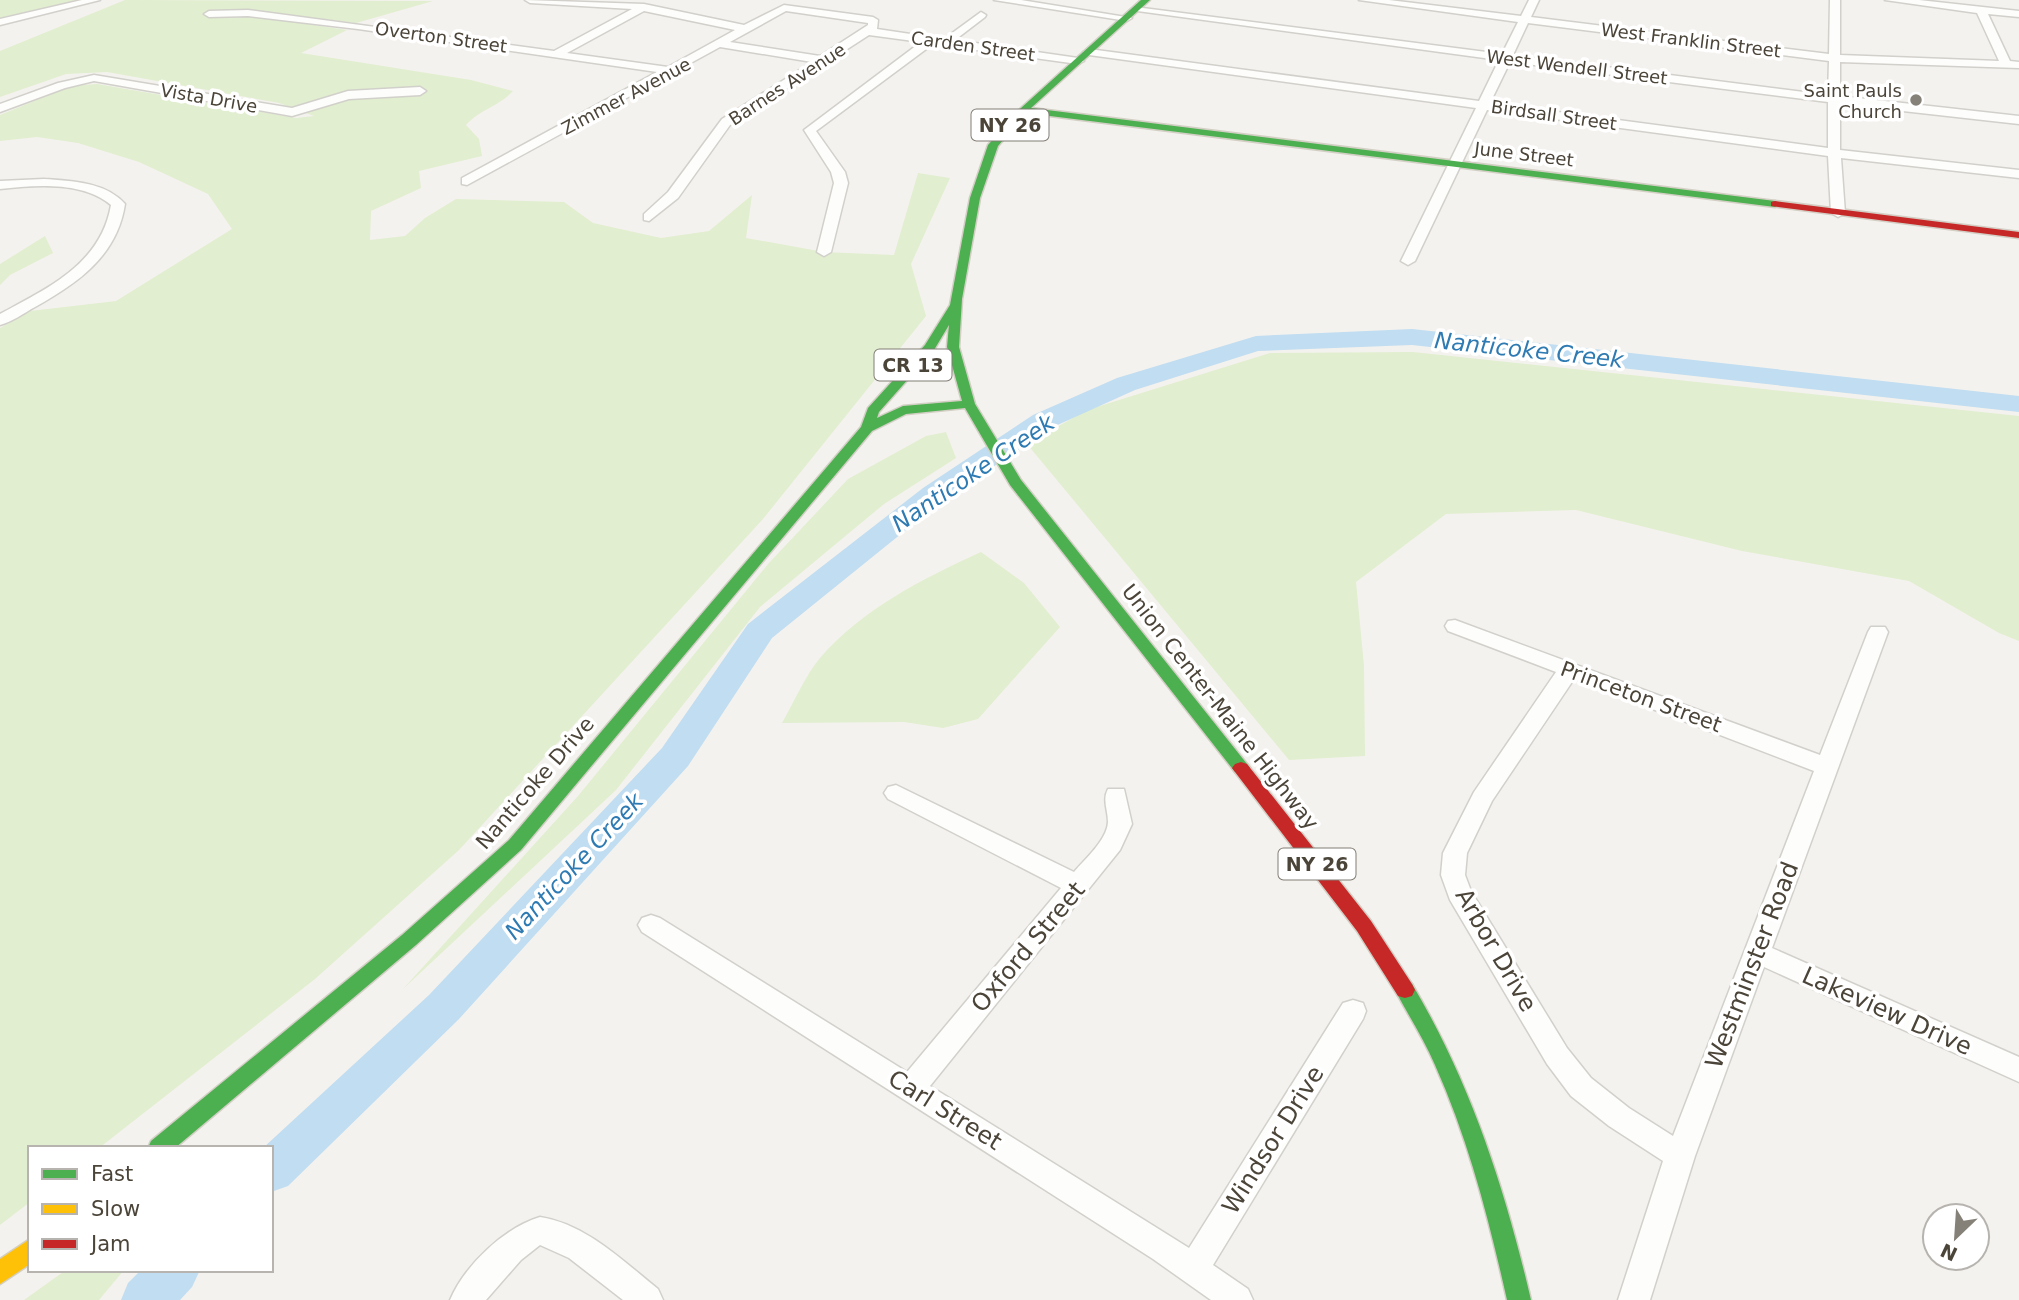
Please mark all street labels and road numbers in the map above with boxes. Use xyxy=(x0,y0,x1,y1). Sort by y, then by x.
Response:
street label: Overton Street xyxy=(374,17,508,57)
street label: West Franklin Street xyxy=(1600,19,1782,61)
street label: Carden Street xyxy=(910,27,1036,65)
street label: Barnes Avenue xyxy=(725,38,849,130)
street label: West Wendell Street xyxy=(1485,45,1669,89)
street label: Zimmer Avenue xyxy=(558,53,694,139)
street label: Vista Drive xyxy=(159,79,259,117)
street label: Birdsall Street xyxy=(1490,96,1618,134)
road number: NY 26 xyxy=(972,110,1048,140)
street label: June Street xyxy=(1472,137,1575,170)
road number: CR 13 xyxy=(874,350,951,380)
street label: Union Center-Maine Highway xyxy=(1117,580,1323,834)
street label: Princeton Street xyxy=(1557,657,1725,737)
street label: Nanticoke Drive xyxy=(471,712,599,854)
road number: NY 26 xyxy=(1278,848,1356,880)
street label: Westminster Road xyxy=(1700,858,1804,1072)
street label: Oxford Street xyxy=(965,876,1091,1018)
street label: Arbor Drive xyxy=(1449,883,1543,1017)
street label: Lakeview Drive xyxy=(1798,961,1976,1061)
street label: Windsor Drive xyxy=(1216,1061,1330,1219)
street label: Carl Street xyxy=(883,1064,1007,1156)

